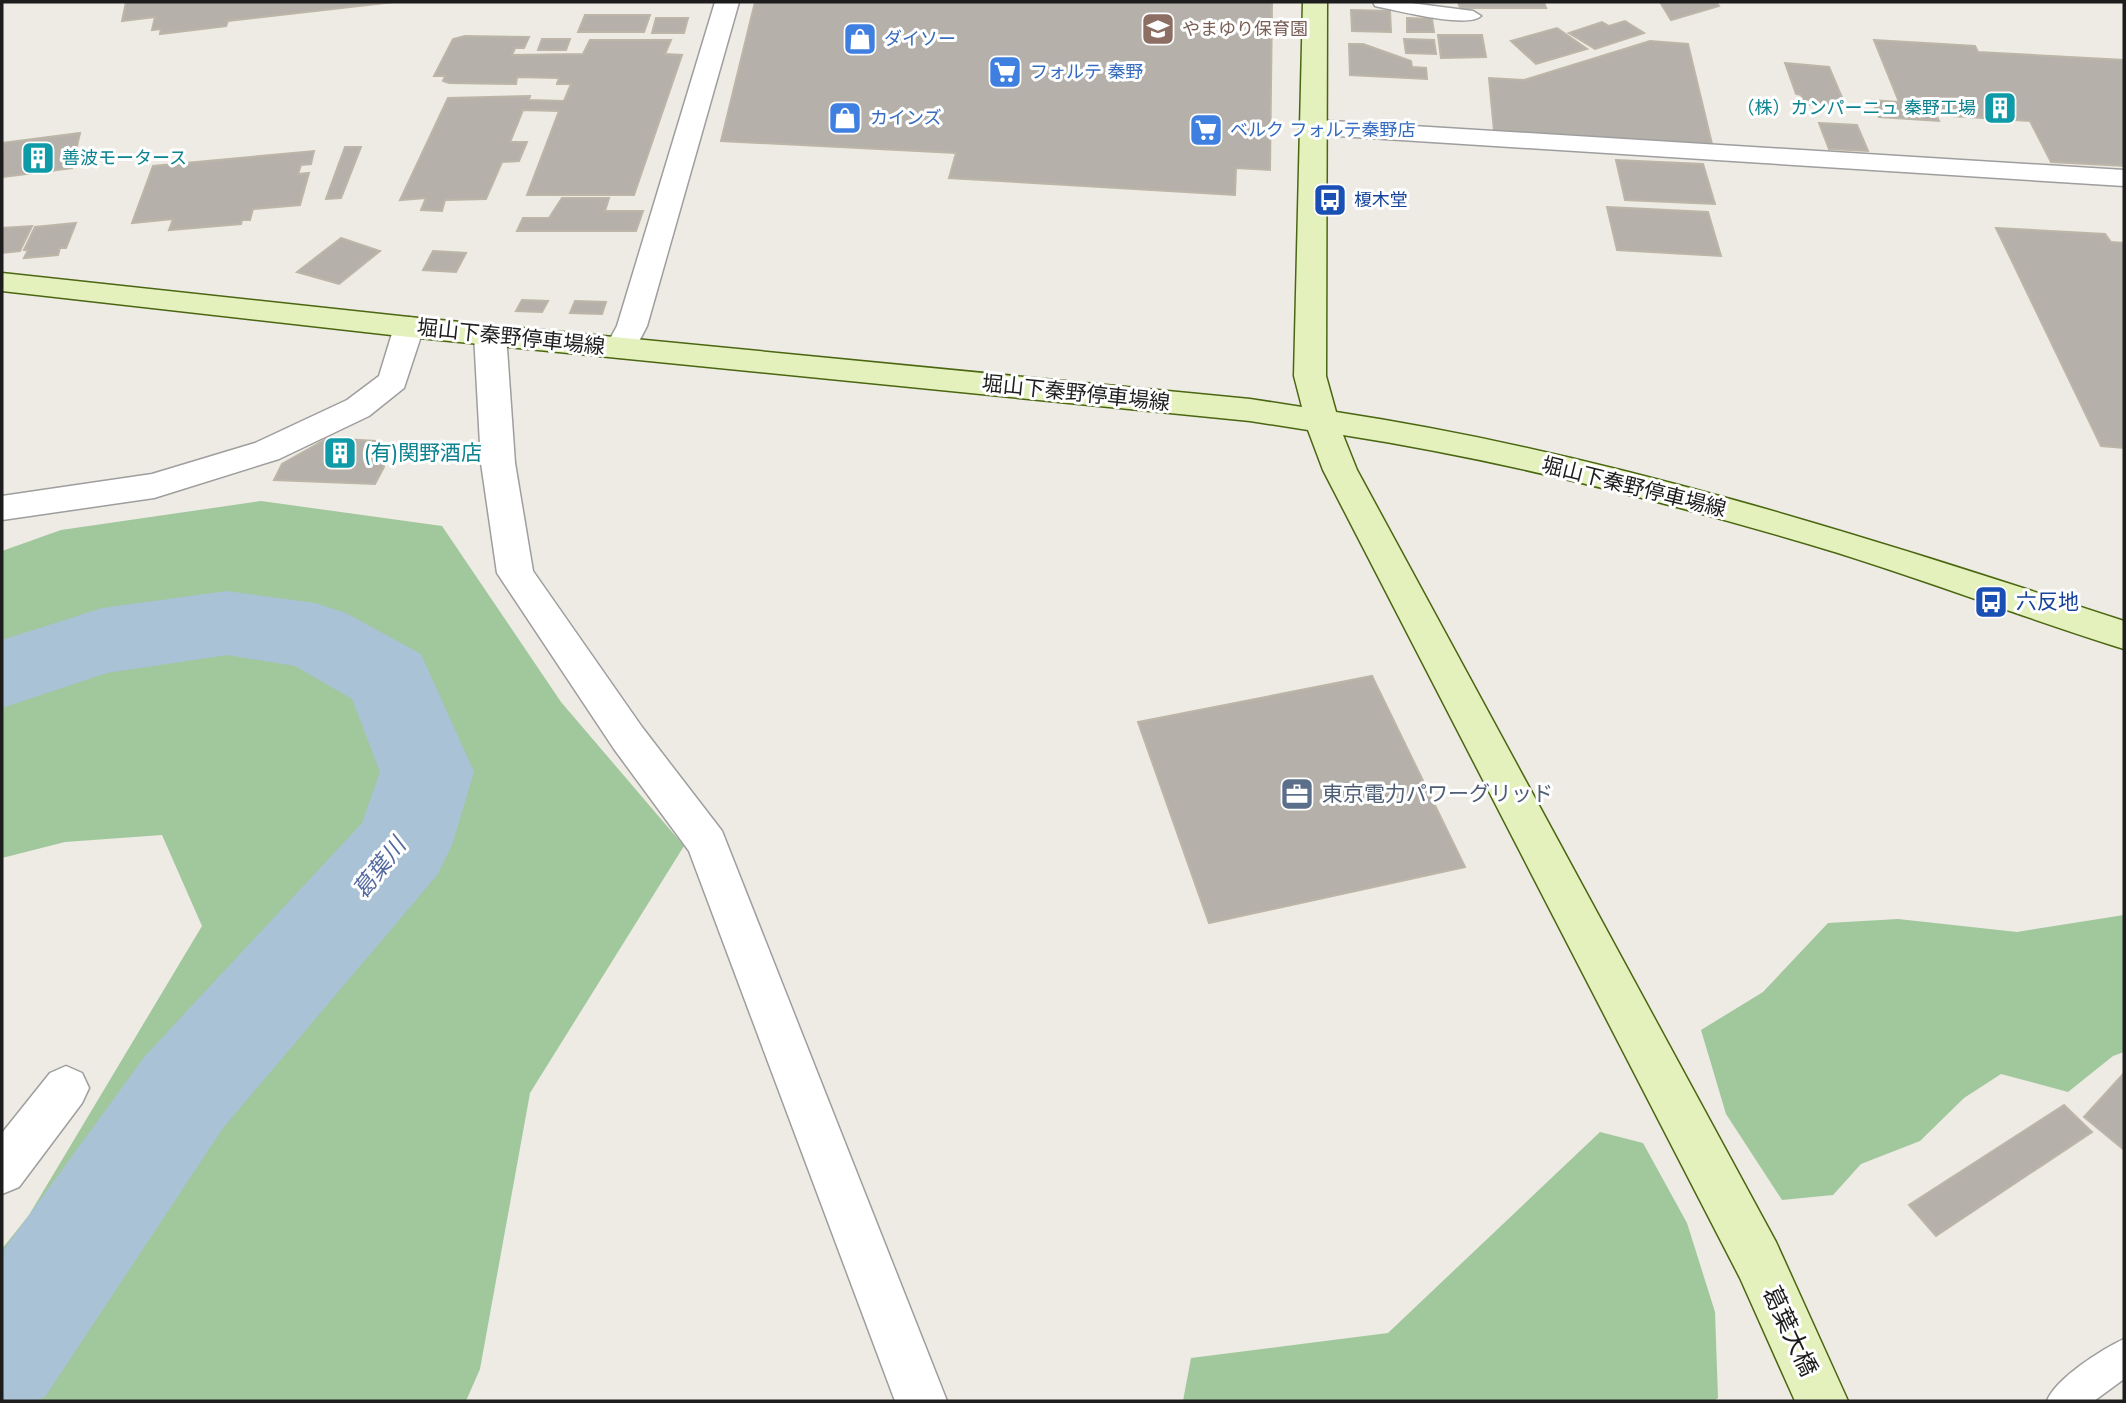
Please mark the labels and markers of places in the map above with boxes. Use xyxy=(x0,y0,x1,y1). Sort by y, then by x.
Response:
school or university icon: やまゆり保育園 xyxy=(1139,10,1177,48)
place label: やまゆり保育園 xyxy=(1182,16,1308,42)
shop icon: ダイソー xyxy=(841,20,879,58)
place label: ダイソー xyxy=(884,26,956,52)
supermarket icon: フォルテ 秦野 xyxy=(986,53,1024,91)
place label: フォルテ 秦野 xyxy=(1030,59,1143,85)
building icon: （株）カンパーニュ 秦野工場 xyxy=(1981,89,2019,127)
place label: （株）カンパーニュ 秦野工場 xyxy=(1737,95,1976,121)
shop icon: カインズ xyxy=(826,99,864,137)
place label: カインズ xyxy=(870,105,942,131)
supermarket icon: ベルク フォルテ秦野店 xyxy=(1187,111,1225,149)
place label: ベルク フォルテ秦野店 xyxy=(1230,117,1415,143)
building icon: 善波モータース xyxy=(19,139,57,177)
place label: 善波モータース xyxy=(62,145,187,171)
bus stop icon: 榎木堂 xyxy=(1311,181,1349,219)
place label: 榎木堂 xyxy=(1354,187,1408,213)
building icon: (有)関野酒店 xyxy=(321,434,359,472)
place label: (有)関野酒店 xyxy=(364,438,482,468)
bus stop icon: 六反地 xyxy=(1972,583,2010,621)
place label: 六反地 xyxy=(2016,587,2079,617)
office icon: 東京電力パワーグリッド xyxy=(1278,775,1316,813)
place label: 東京電力パワーグリッド xyxy=(1322,779,1553,809)

